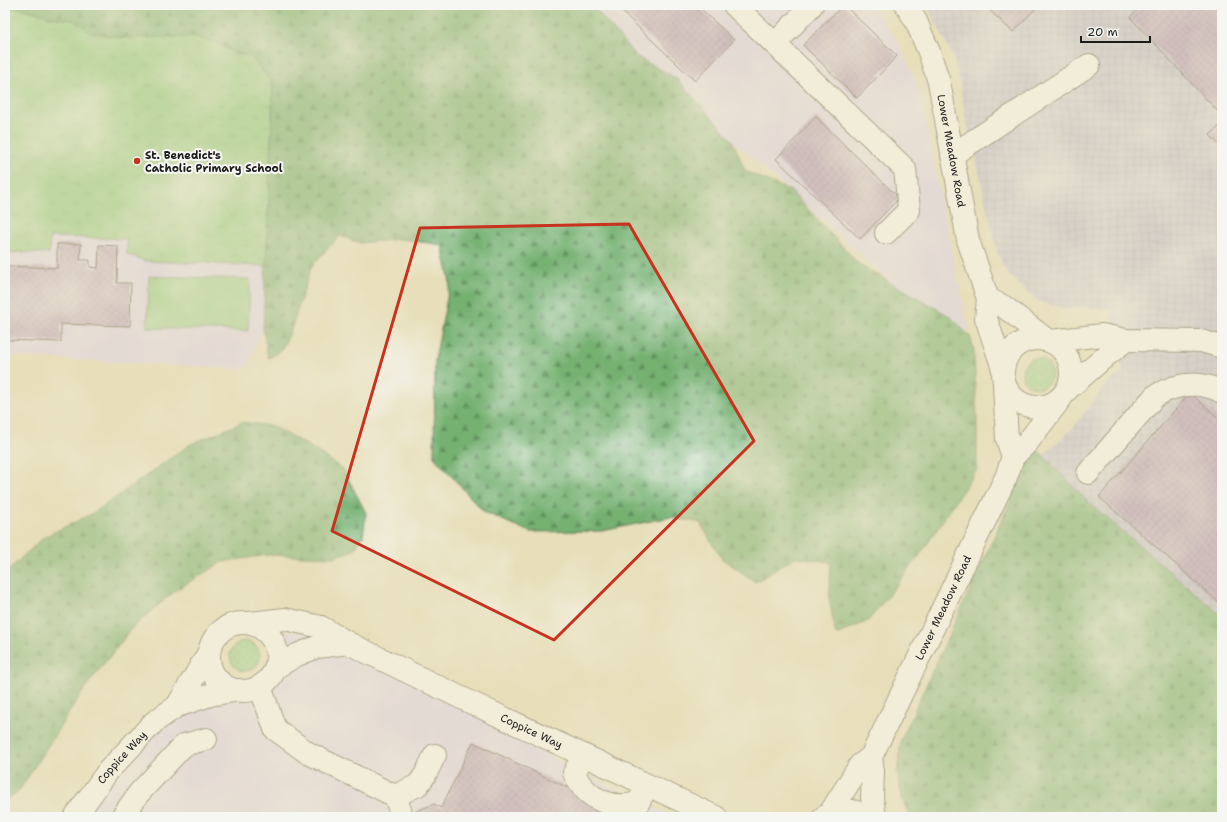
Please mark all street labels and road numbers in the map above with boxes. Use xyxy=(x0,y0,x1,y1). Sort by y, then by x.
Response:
street label: Lower Meadow Road xyxy=(934,93,969,208)
street label: Lower Meadow Road xyxy=(911,553,975,662)
street label: Coppice Way xyxy=(498,710,565,752)
street label: Coppice Way xyxy=(94,727,150,787)

